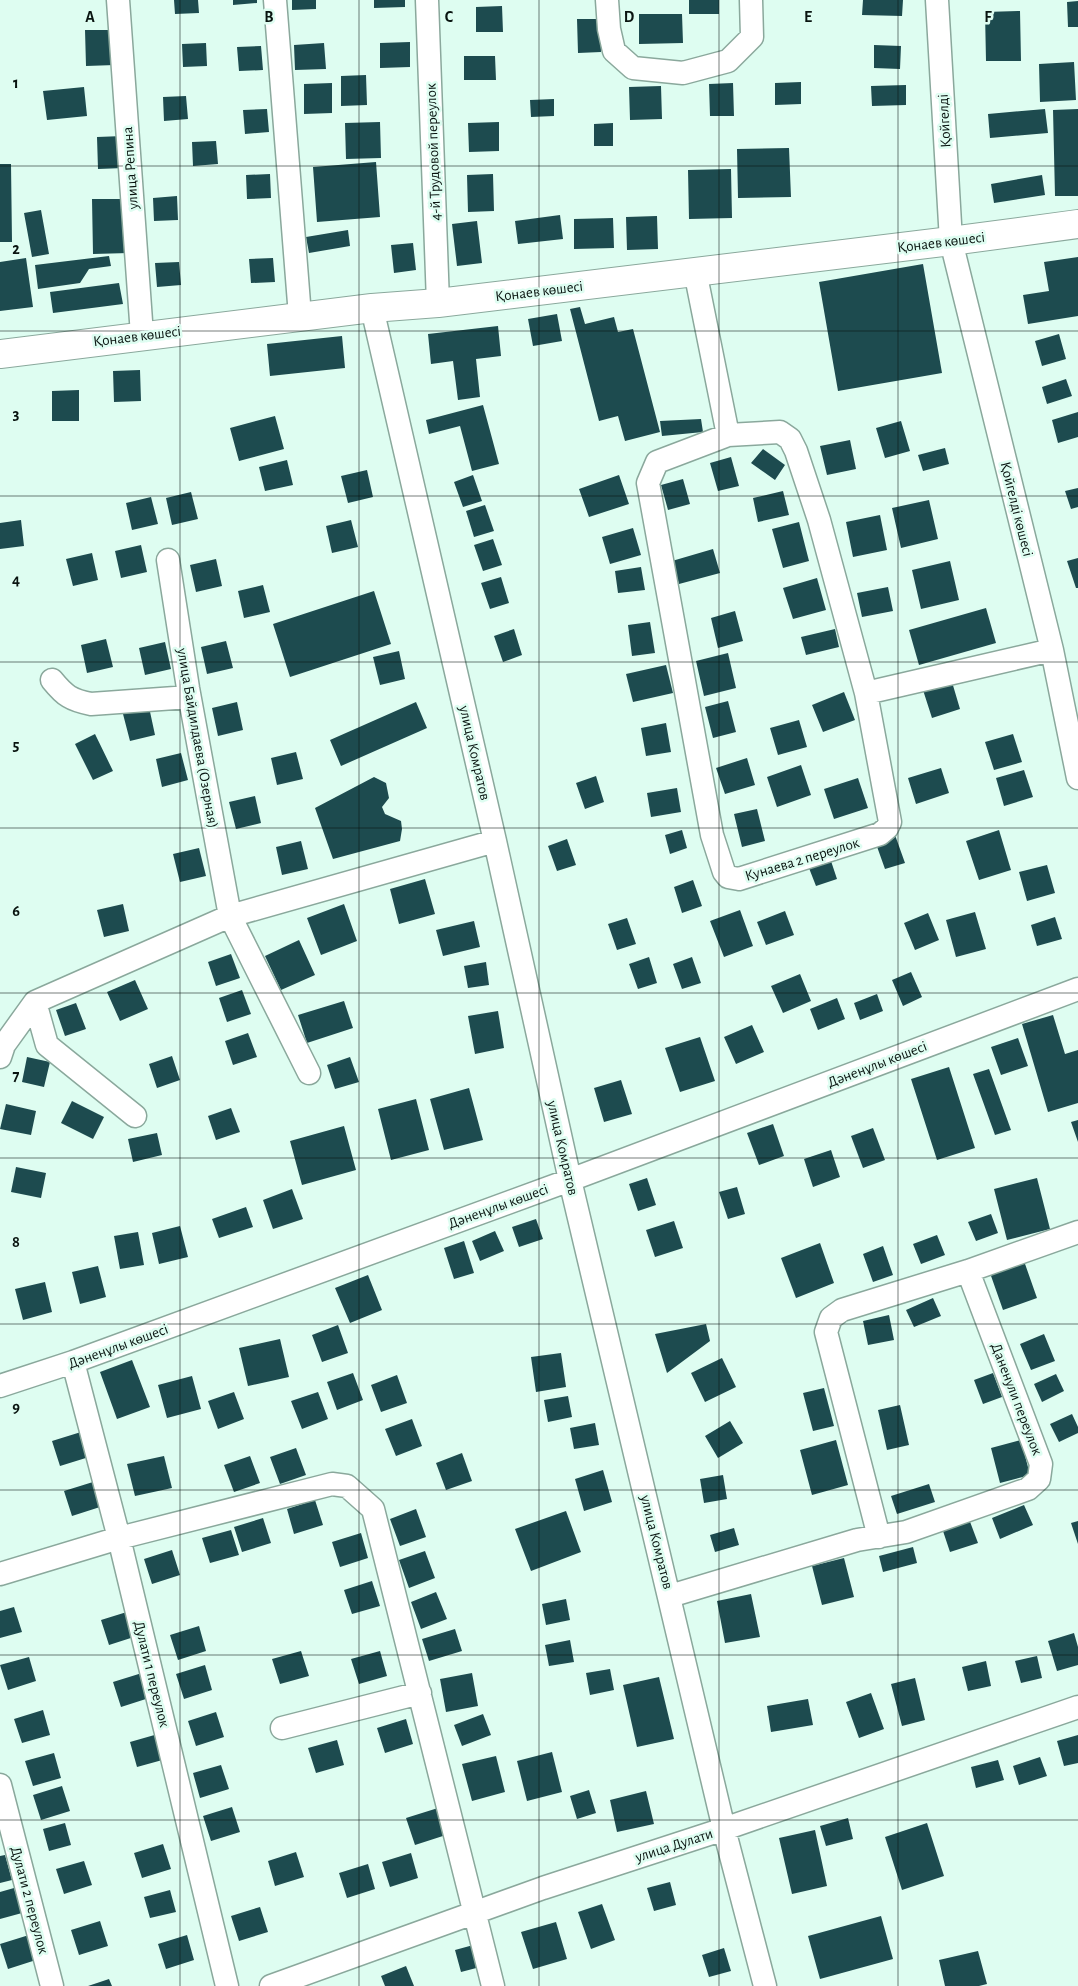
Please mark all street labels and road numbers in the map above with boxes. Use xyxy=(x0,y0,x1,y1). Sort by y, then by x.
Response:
street label: 4-й Трудовой переулок xyxy=(424,83,443,221)
street label: Қойгелді xyxy=(936,94,953,148)
street label: улица Репина xyxy=(120,126,141,211)
street label: Қонаев көшесі xyxy=(896,230,986,255)
street label: Қонаев көшесі xyxy=(494,279,584,304)
street label: Қонаев көшесі xyxy=(92,324,182,349)
street label: Қойгелді көшесі xyxy=(997,460,1036,558)
street label: улица Байдилдаева (Озерная) xyxy=(174,646,221,829)
street label: улица Комратов xyxy=(456,703,493,802)
street label: Кунаева 2 переулок xyxy=(743,835,861,884)
street label: Дәненұлы көшесі xyxy=(825,1039,929,1090)
street label: улица Комратов xyxy=(544,1098,581,1197)
street label: Дәненұлы көшесі xyxy=(446,1181,550,1232)
street label: Дәненұлы көшесі xyxy=(66,1321,170,1372)
street label: Даненули переулок xyxy=(988,1341,1045,1457)
street label: улица Комратов xyxy=(637,1493,675,1591)
street label: Дулати 1 переулок xyxy=(131,1619,172,1729)
street label: улица Дулати xyxy=(633,1826,715,1865)
street label: Дулати 2 переулок xyxy=(8,1845,51,1956)

